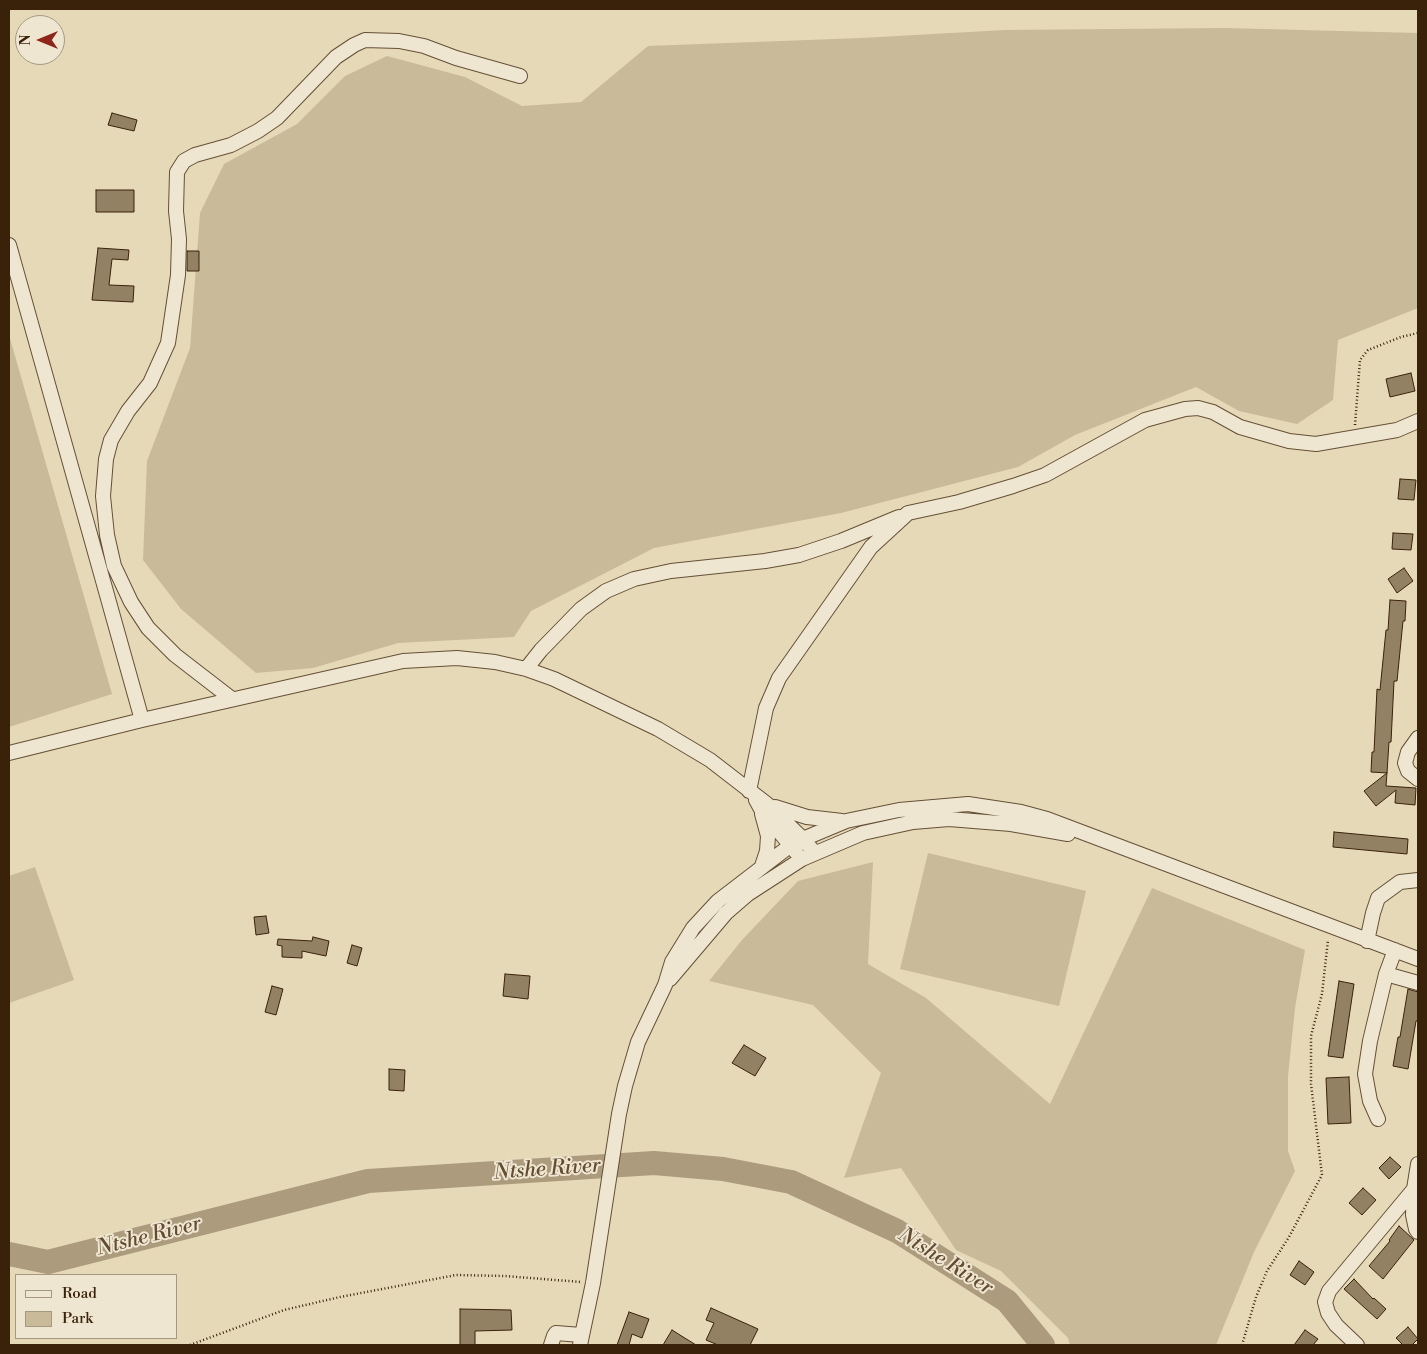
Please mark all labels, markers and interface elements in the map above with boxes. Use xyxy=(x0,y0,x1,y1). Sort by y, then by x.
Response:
north arrow xyxy=(15,15,65,65)
text: N xyxy=(17,34,35,46)
water label: Ntshe River xyxy=(493,1154,601,1186)
water label: Ntshe River xyxy=(94,1212,204,1262)
water label: Ntshe River xyxy=(893,1223,997,1301)
legend xyxy=(15,1274,178,1339)
text: Road xyxy=(62,1284,97,1303)
text: Park xyxy=(62,1309,93,1328)

